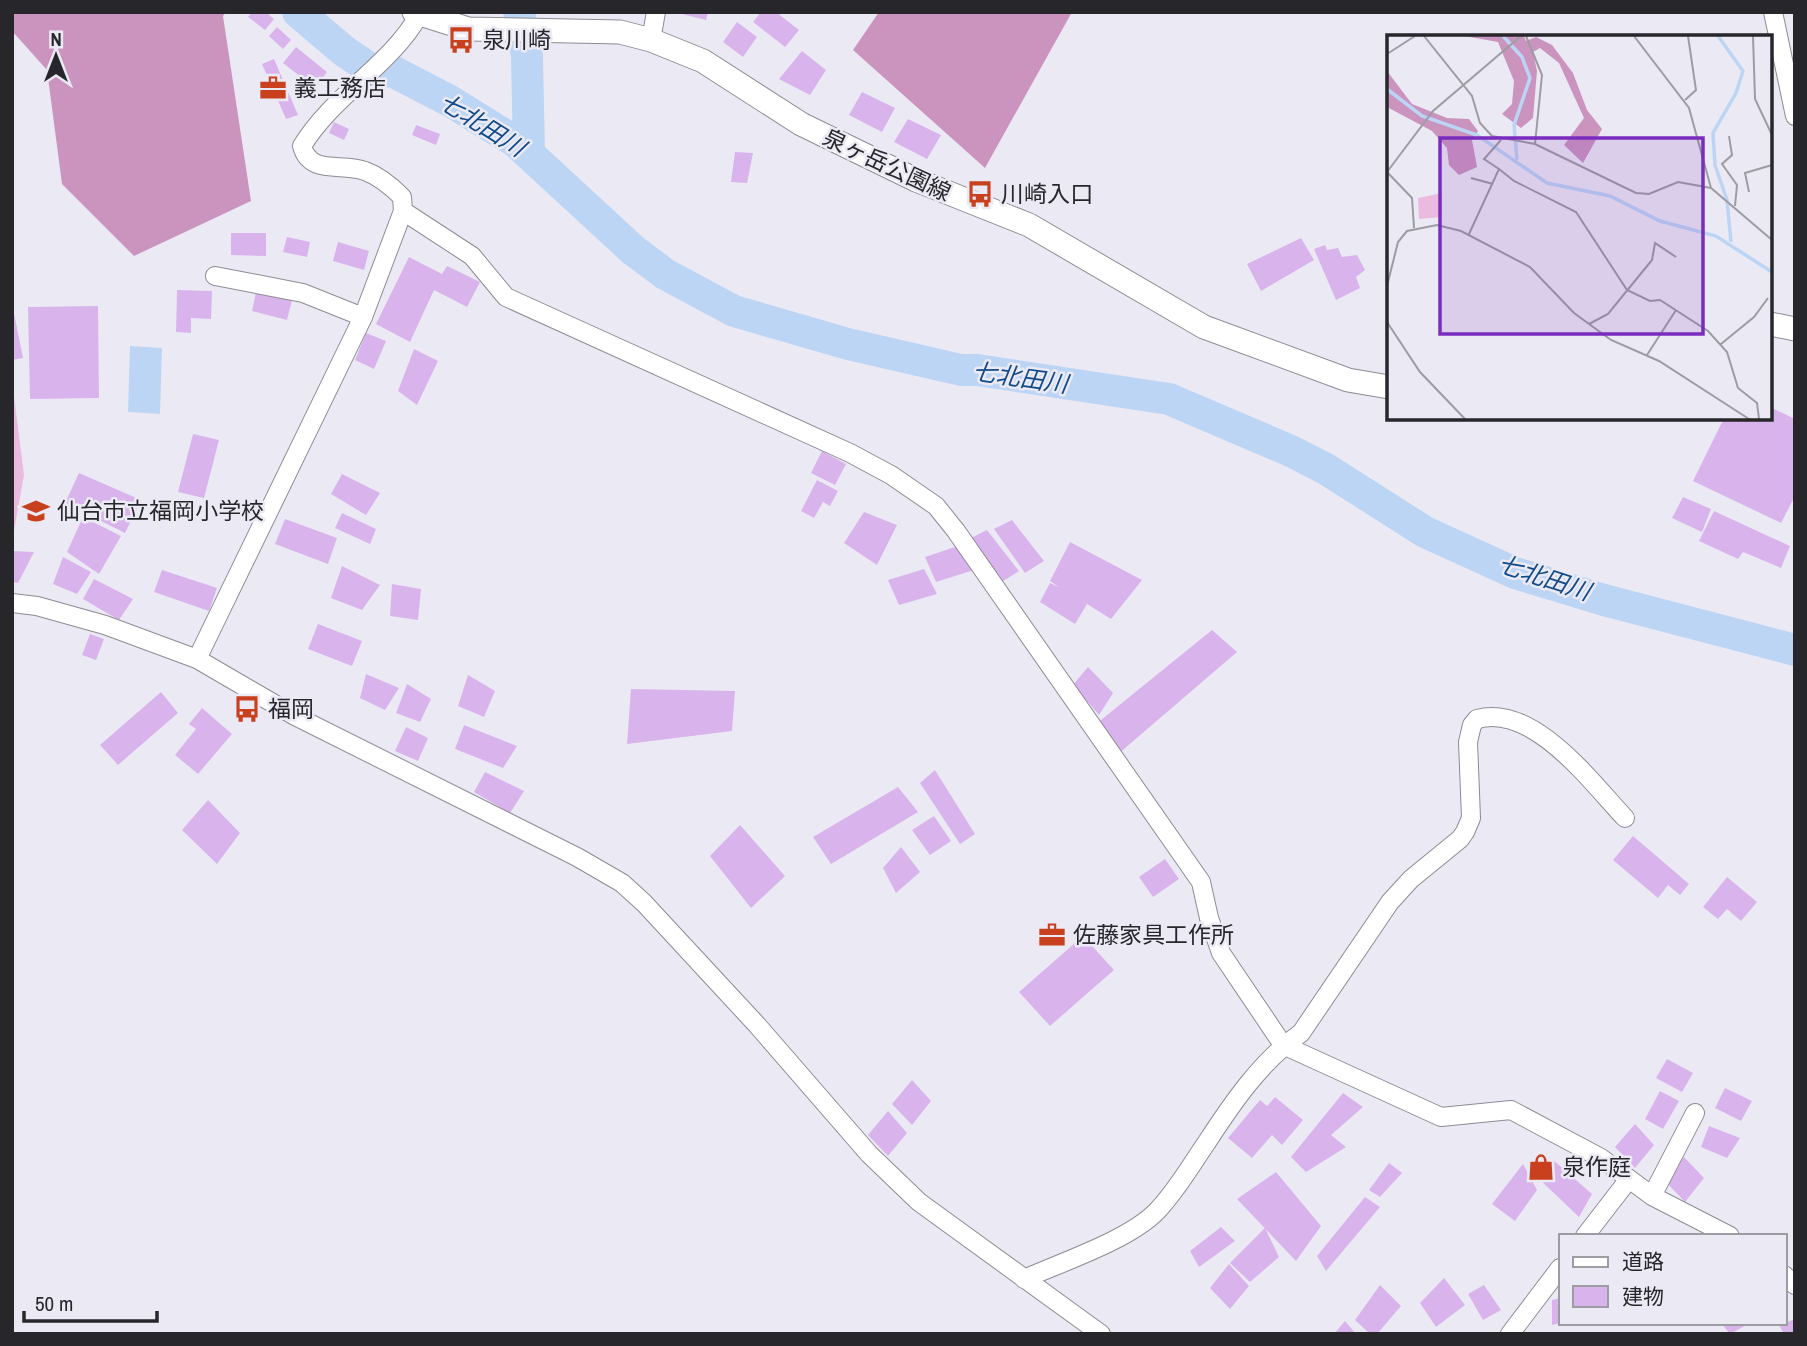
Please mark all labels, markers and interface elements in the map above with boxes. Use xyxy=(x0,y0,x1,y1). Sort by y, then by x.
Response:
north arrow xyxy=(21,21,91,91)
place label: 泉川崎 xyxy=(482,24,551,55)
bus stop icon: 泉川崎 xyxy=(446,25,476,55)
text: N xyxy=(50,26,62,52)
inset map xyxy=(1387,35,1772,420)
place label: 義工務店 xyxy=(294,72,386,103)
office icon: 義工務店 xyxy=(258,73,288,103)
water label: 七北田川 xyxy=(433,85,534,165)
street label: 泉ヶ岳公園線 xyxy=(818,121,956,208)
place label: 川崎入口 xyxy=(1001,178,1093,209)
bus stop icon: 川崎入口 xyxy=(965,179,995,209)
water label: 七北田川 xyxy=(970,354,1073,400)
place label: 仙台市立福岡小学校 xyxy=(57,495,264,526)
school or university icon: 仙台市立福岡小学校 xyxy=(21,496,51,526)
water label: 七北田川 xyxy=(1494,547,1598,608)
place label: 福岡 xyxy=(268,693,314,724)
bus stop icon: 福岡 xyxy=(232,694,262,724)
place label: 佐藤家具工作所 xyxy=(1073,919,1234,950)
office icon: 佐藤家具工作所 xyxy=(1037,920,1067,950)
place label: 泉作庭 xyxy=(1562,1151,1631,1182)
shop icon: 泉作庭 xyxy=(1526,1152,1556,1182)
legend xyxy=(1559,1234,1786,1325)
text: 道路 xyxy=(1622,1247,1664,1276)
scale bar xyxy=(24,1280,158,1324)
text: 建物 xyxy=(1622,1282,1664,1311)
text: 50 m xyxy=(35,1289,73,1318)

